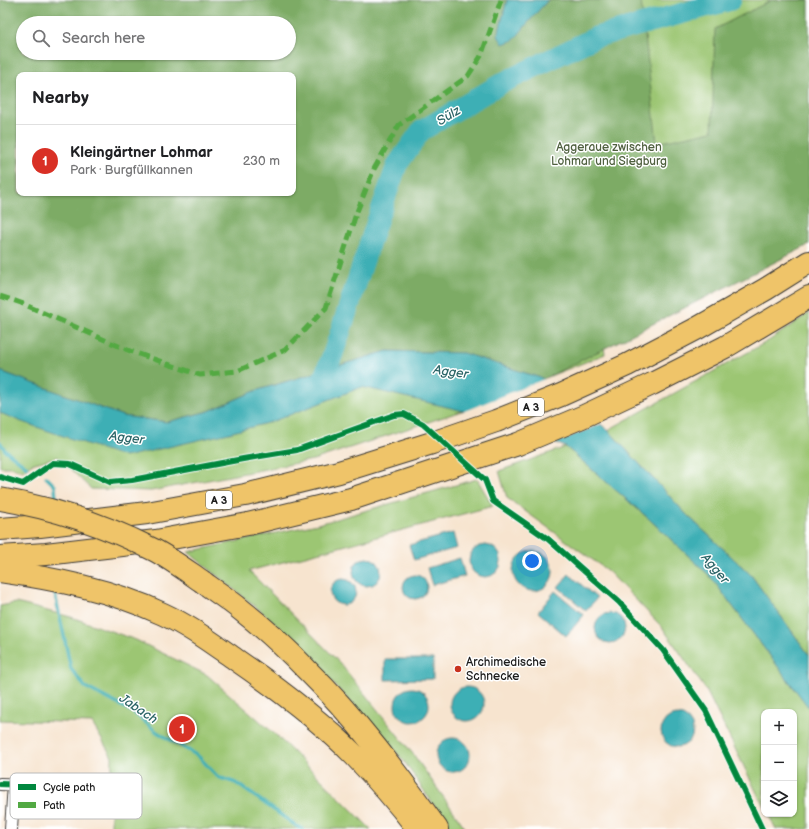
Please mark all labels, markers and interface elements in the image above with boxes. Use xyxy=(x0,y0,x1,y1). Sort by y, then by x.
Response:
search box xyxy=(16,16,296,60)
icon: search xyxy=(30,27,52,49)
text: Search here xyxy=(62,29,145,48)
text: Nearby xyxy=(32,88,89,108)
water label: Sülz xyxy=(434,102,464,129)
park label: Aggeraue zwischen Lohmar und Siegburg xyxy=(551,140,667,169)
text: Kleingärtner Lohmar xyxy=(70,143,213,162)
text: 1 xyxy=(42,153,48,169)
text: 230 m xyxy=(243,153,280,169)
text: Park · Burgfüllkannen xyxy=(70,162,193,178)
water label: Agger xyxy=(431,361,471,383)
road number: A 3 xyxy=(518,398,544,416)
water label: Agger xyxy=(108,428,146,448)
road number: A 3 xyxy=(206,491,232,509)
water label: Agger xyxy=(697,549,734,588)
your location xyxy=(522,551,542,571)
place label: Archimedische Schnecke xyxy=(466,655,546,684)
marker: Archimedische Schnecke xyxy=(453,664,463,674)
water label: Jabach xyxy=(116,690,161,727)
map controls xyxy=(761,709,797,817)
button: + xyxy=(761,709,797,745)
pin: 1 xyxy=(169,714,195,744)
button: − xyxy=(761,745,797,781)
legend xyxy=(10,773,142,819)
text: Cycle path xyxy=(43,781,95,794)
button: layers xyxy=(761,781,797,817)
text: Path xyxy=(43,799,65,812)

